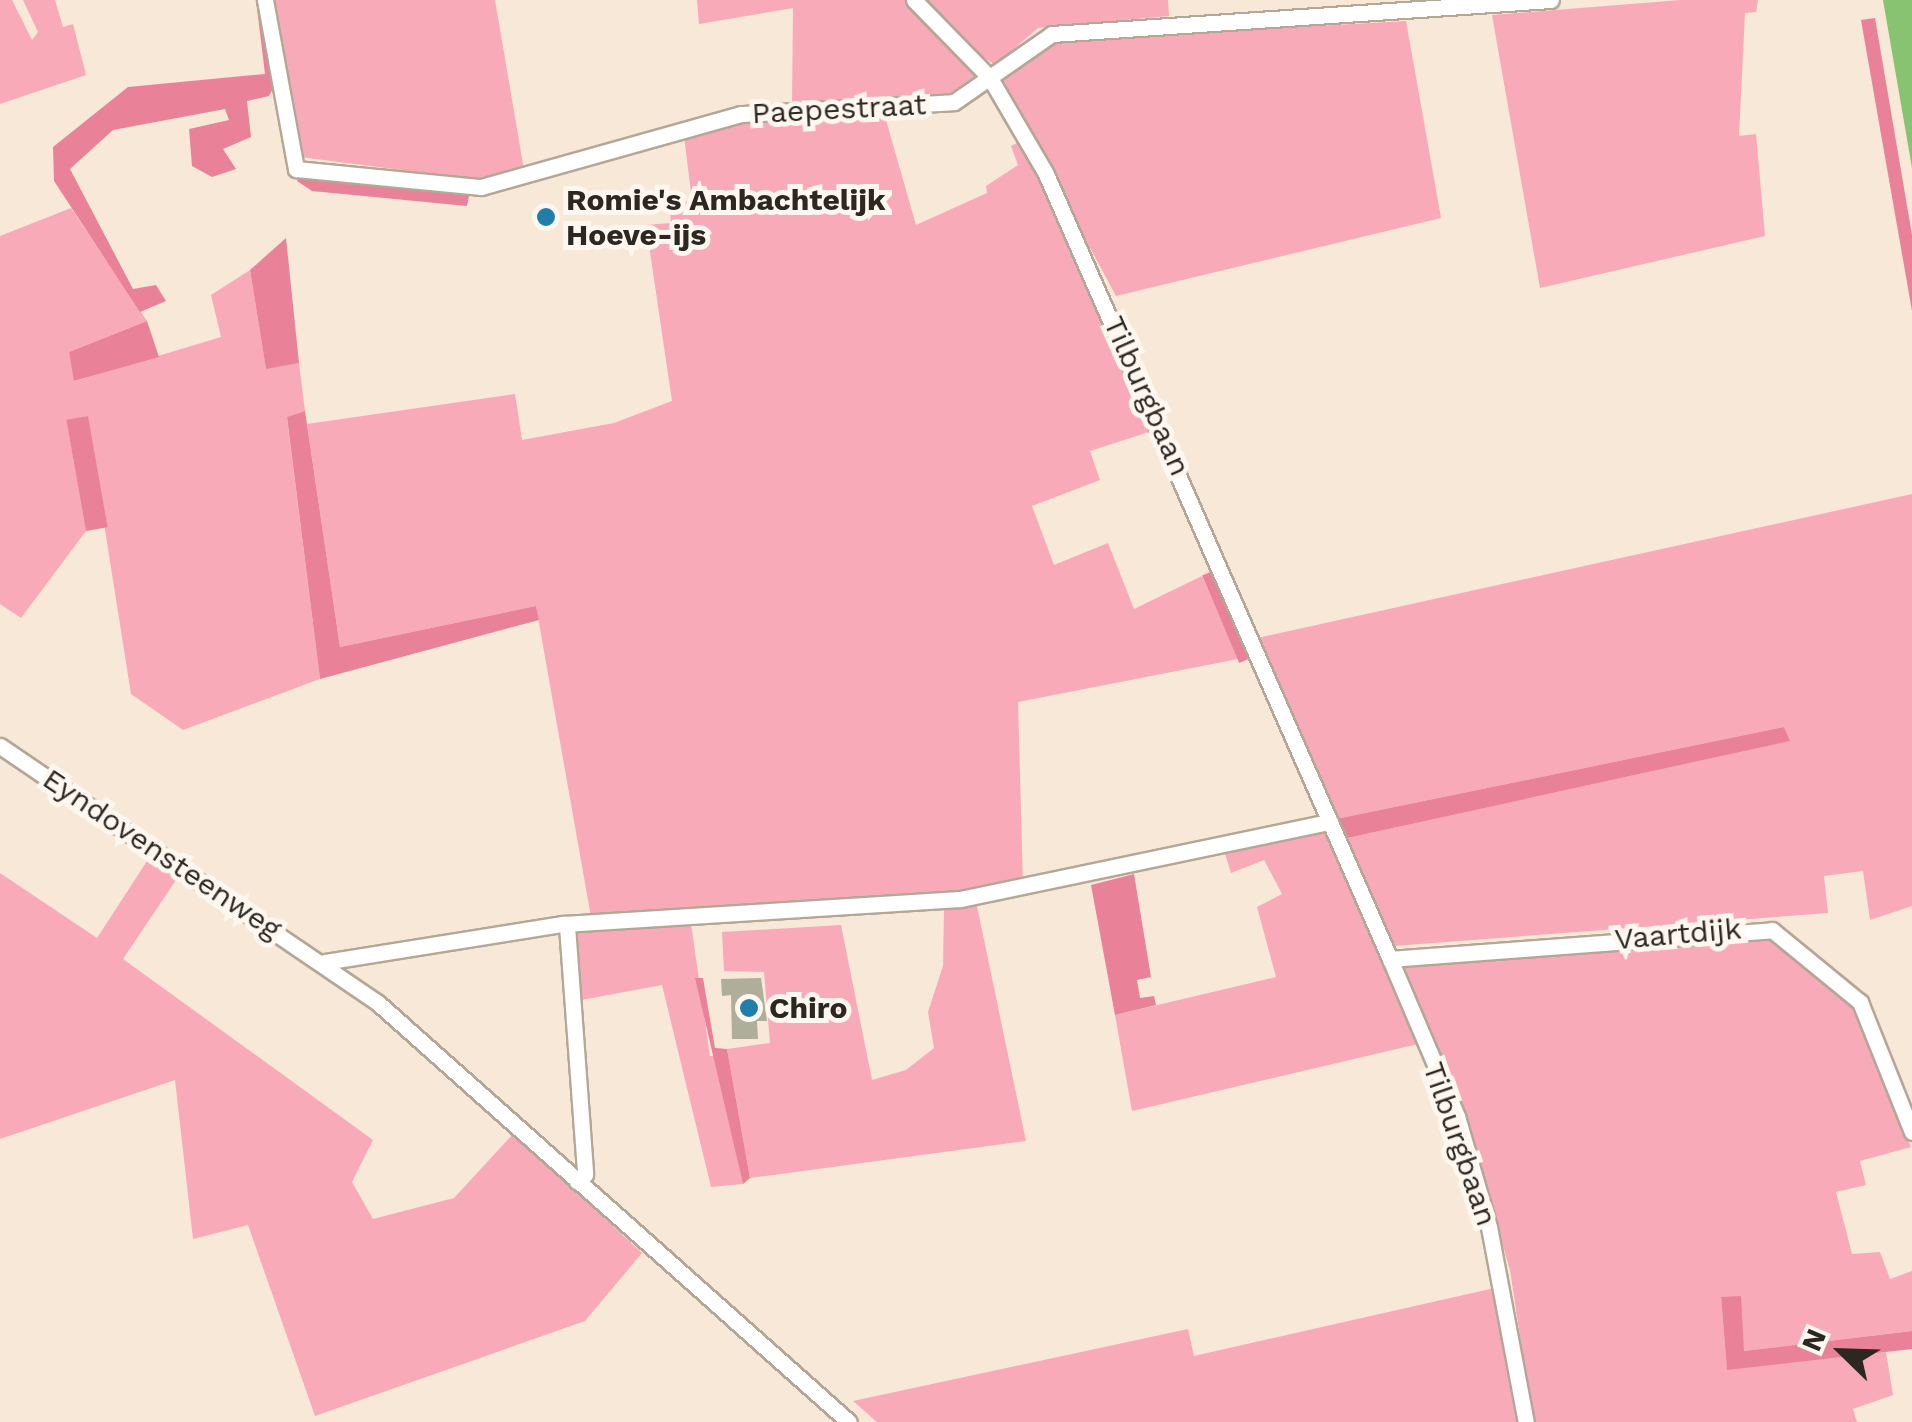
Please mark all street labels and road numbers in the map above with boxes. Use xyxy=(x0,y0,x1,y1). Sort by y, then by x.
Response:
street label: Paepestraat xyxy=(751,86,927,132)
street label: Tilburgbaan xyxy=(1096,311,1198,481)
street label: Eyndovensteenweg xyxy=(36,761,288,947)
street label: Vaartdijk xyxy=(1613,911,1743,957)
street label: Tilburgbaan xyxy=(1415,1057,1505,1231)

